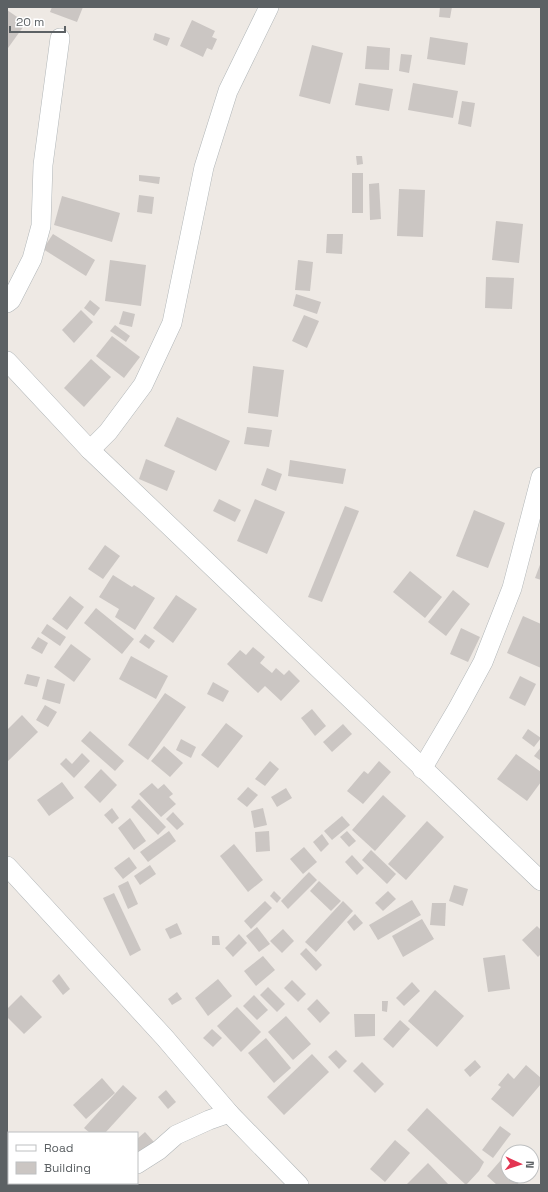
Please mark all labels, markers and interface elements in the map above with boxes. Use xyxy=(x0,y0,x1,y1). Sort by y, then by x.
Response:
scale bar xyxy=(10,8,65,34)
text: 20 m xyxy=(16,14,44,30)
legend xyxy=(8,1132,138,1184)
text: Road xyxy=(44,1140,73,1156)
north arrow xyxy=(500,1144,540,1184)
text: Building xyxy=(44,1160,91,1176)
text: N xyxy=(523,1160,537,1169)

